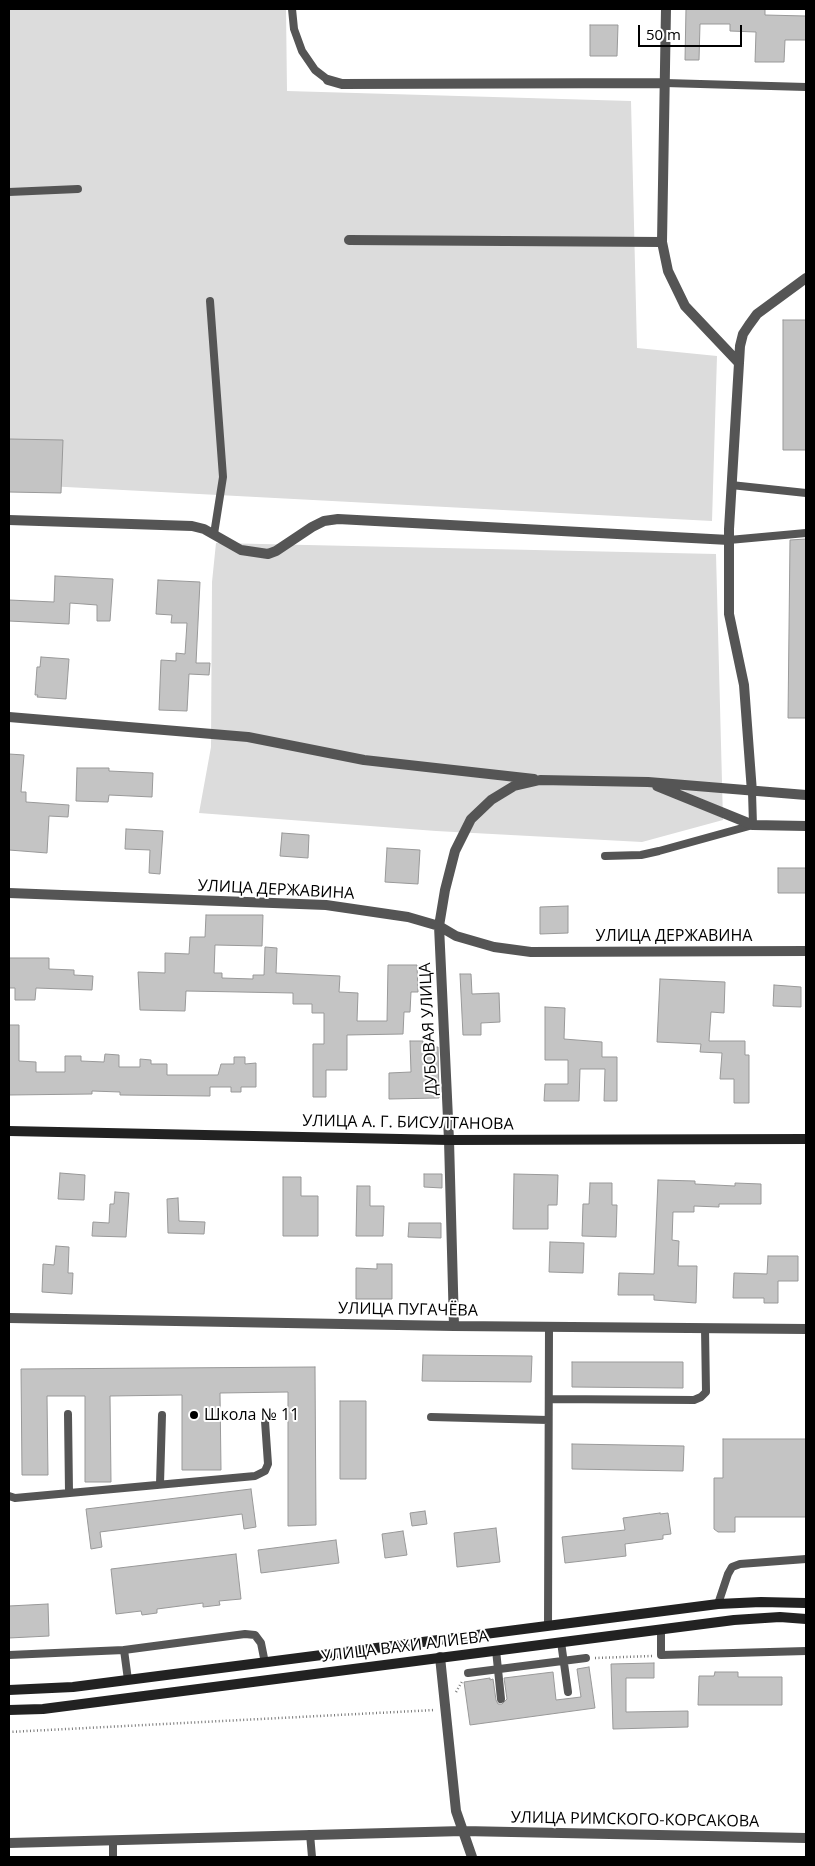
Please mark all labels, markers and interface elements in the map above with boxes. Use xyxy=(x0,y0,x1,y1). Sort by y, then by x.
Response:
scale bar xyxy=(640,15,744,47)
text: 50 m xyxy=(646,24,681,44)
street label: УЛИЦА ДЕРЖАВИНА xyxy=(197,876,355,904)
street label: УЛИЦА ДЕРЖАВИНА xyxy=(596,926,752,946)
street label: ДУБОВАЯ УЛИЦА xyxy=(416,962,442,1096)
street label: УЛИЦА А. Г. БИСУЛТАНОВА xyxy=(302,1112,514,1134)
street label: УЛИЦА ПУГАЧЁВА xyxy=(338,1299,478,1321)
place label: Школа № 11 xyxy=(204,1405,299,1425)
marker: Школа № 11 xyxy=(188,1409,200,1421)
street label: УЛИЦА ВАХИ АЛИЕВА xyxy=(320,1627,490,1667)
street label: УЛИЦА РИМСКОГО-КОРСАКОВА xyxy=(511,1808,759,1832)

